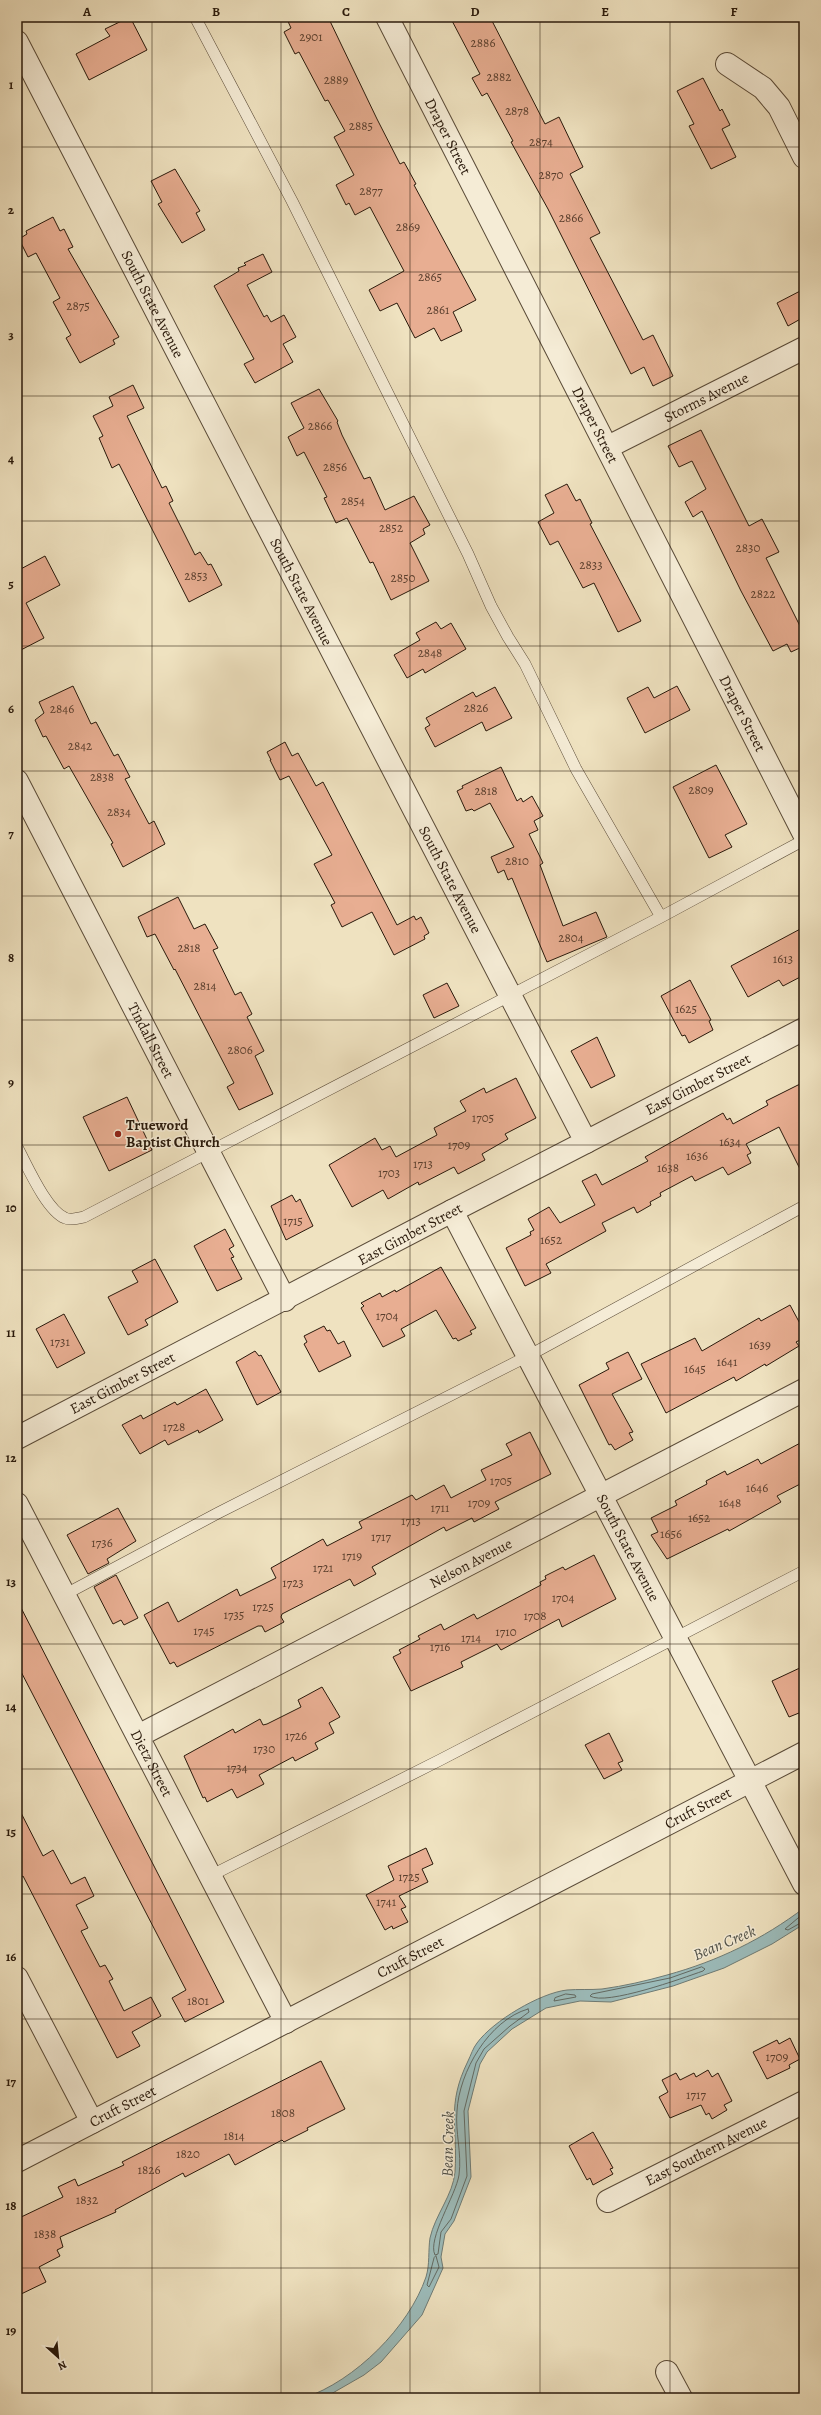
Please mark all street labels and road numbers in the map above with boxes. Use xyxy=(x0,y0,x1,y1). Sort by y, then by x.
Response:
street label: Draper Street xyxy=(420,95,476,178)
street label: South State Avenue xyxy=(116,247,189,361)
street label: Storms Avenue xyxy=(660,368,752,427)
street label: Draper Street xyxy=(567,383,623,467)
street label: South State Avenue xyxy=(265,535,338,649)
street label: Draper Street xyxy=(715,672,770,755)
street label: South State Avenue xyxy=(414,822,486,937)
street label: Tindall Street xyxy=(123,999,179,1082)
street label: East Gimber Street xyxy=(642,1048,754,1120)
street label: East Gimber Street xyxy=(354,1198,466,1270)
street label: East Gimber Street xyxy=(66,1347,179,1419)
street label: South State Avenue xyxy=(592,1490,664,1605)
street label: Nelson Avenue xyxy=(426,1533,516,1593)
street label: Dietz Street xyxy=(126,1726,177,1800)
street label: Cruft Street xyxy=(661,1782,735,1834)
street label: Cruft Street xyxy=(373,1931,447,1983)
street label: Cruft Street xyxy=(86,2081,160,2132)
street label: East Southern Avenue xyxy=(642,2112,771,2191)

